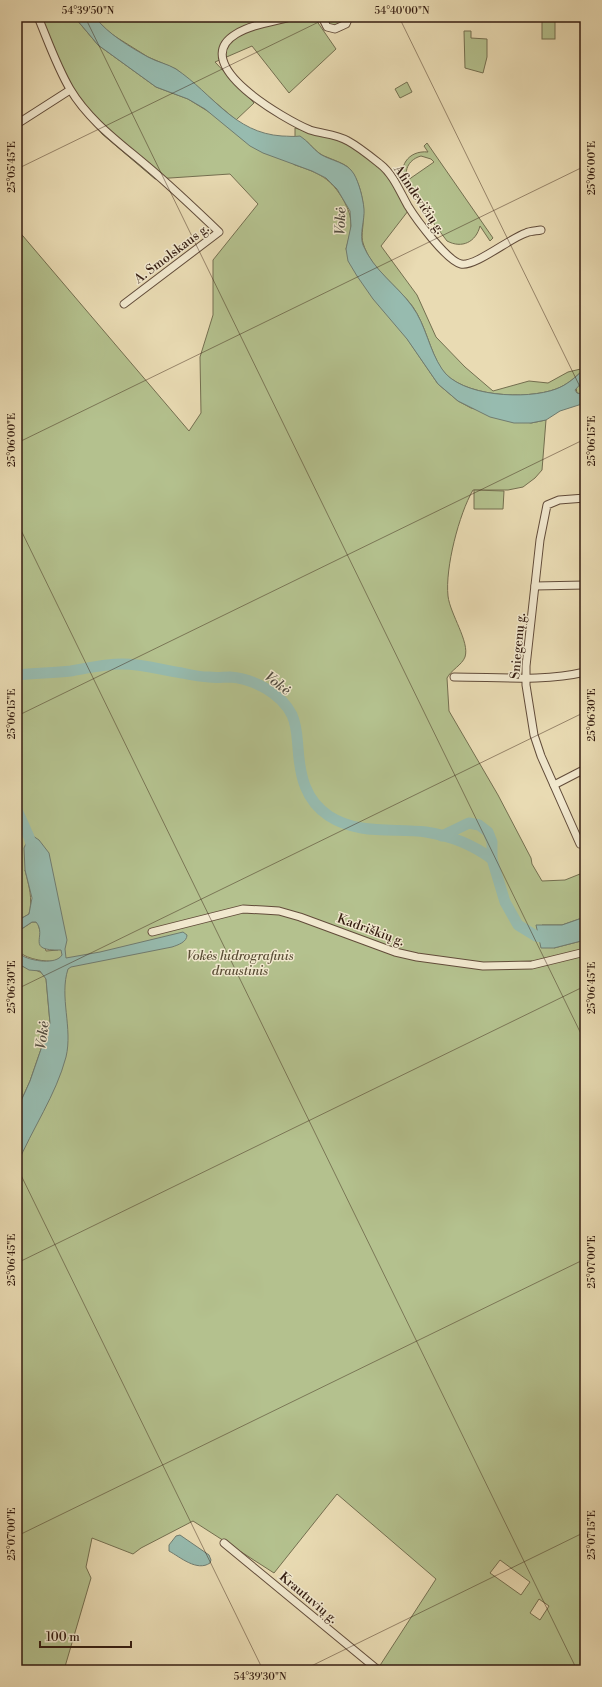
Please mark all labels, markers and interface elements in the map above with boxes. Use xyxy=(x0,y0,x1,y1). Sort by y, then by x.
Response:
text: 54°39'50"N xyxy=(62,5,115,17)
text: 54°40'00"N xyxy=(375,5,430,17)
text: 25°05'45"E xyxy=(6,141,18,193)
text: 25°06'00"E xyxy=(586,141,598,195)
street label: Afindevičių g. xyxy=(390,161,448,237)
water label: Vokė xyxy=(332,206,350,235)
street label: A. Smolskaus g. xyxy=(130,220,212,288)
text: 25°06'00"E xyxy=(6,413,18,467)
text: 25°06'15"E xyxy=(586,416,598,466)
street label: Sniegenų g. xyxy=(507,612,529,680)
water label: Vokė xyxy=(261,668,294,700)
text: 25°06'15"E xyxy=(6,689,18,739)
text: 25°06'30"E xyxy=(586,689,598,741)
street label: Kadriškių g. xyxy=(335,910,407,950)
park label: Vokės hidrografinis draustinis xyxy=(186,948,294,979)
text: 25°06'30"E xyxy=(6,961,18,1013)
text: 25°06'45"E xyxy=(586,962,598,1014)
water label: Vokė xyxy=(32,1020,54,1050)
text: 25°06'45"E xyxy=(6,1234,18,1286)
text: 25°07'00"E xyxy=(586,1236,598,1288)
text: 25°07'00"E xyxy=(6,1508,18,1560)
text: 25°07'15"E xyxy=(586,1510,598,1560)
street label: Krautuvių g. xyxy=(276,1569,341,1627)
scale bar xyxy=(40,1623,131,1649)
text: 100 m xyxy=(46,1630,80,1645)
text: 54°39'30"N xyxy=(234,1671,287,1683)

